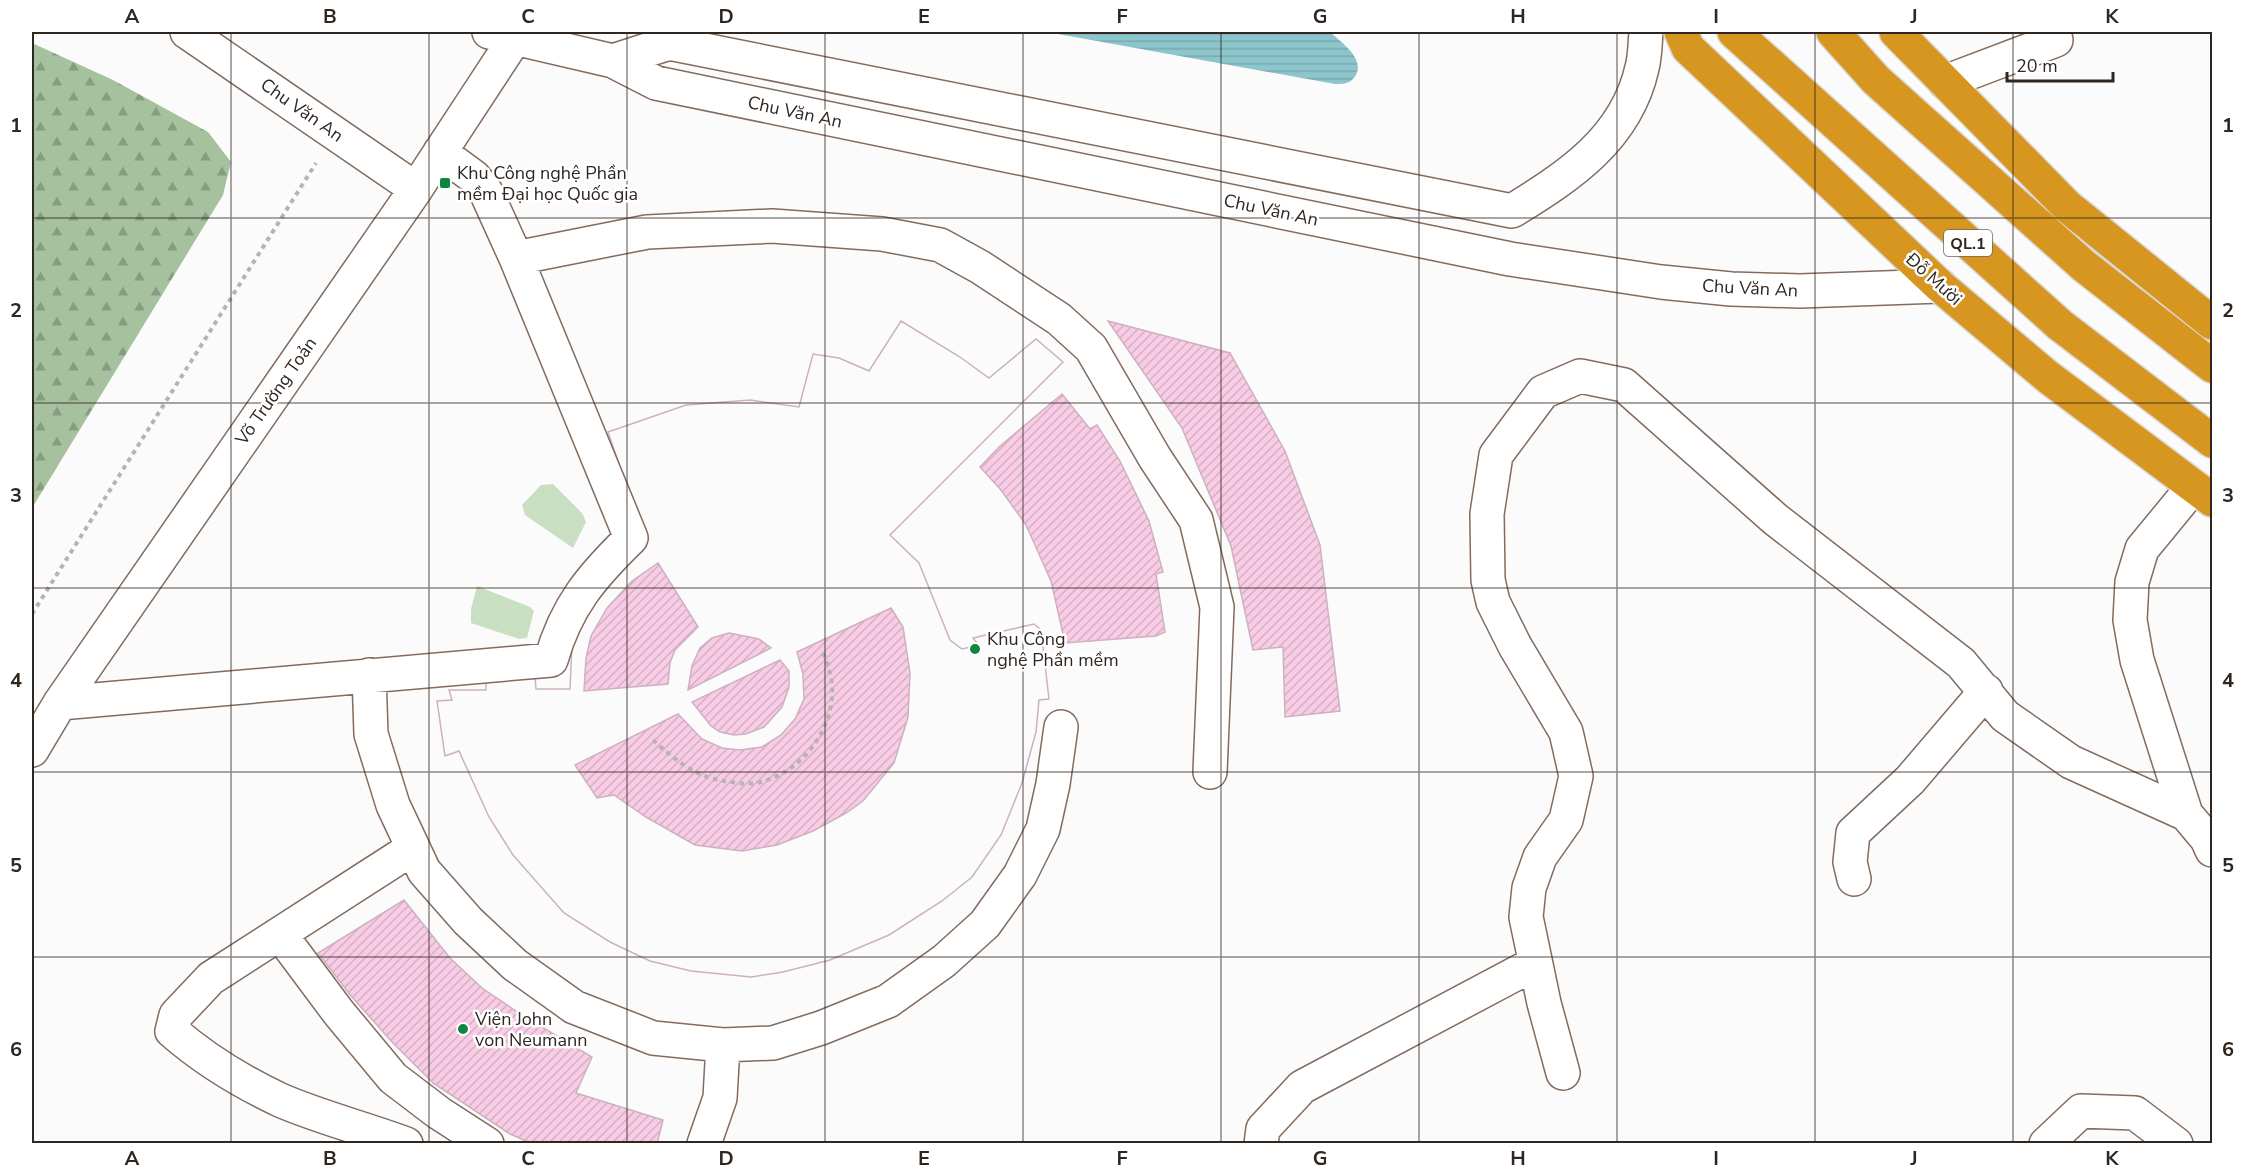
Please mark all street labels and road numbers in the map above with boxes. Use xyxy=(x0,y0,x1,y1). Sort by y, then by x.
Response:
street label: Chu Văn An xyxy=(256,73,348,147)
street label: Chu Văn An xyxy=(745,90,845,134)
street label: Chu Văn An xyxy=(1221,188,1321,232)
road number: QL.1 xyxy=(1944,230,1992,256)
street label: Đỗ Mười xyxy=(1900,247,1967,311)
street label: Chu Văn An xyxy=(1701,273,1799,303)
street label: Võ Trường Toản xyxy=(229,332,322,451)

